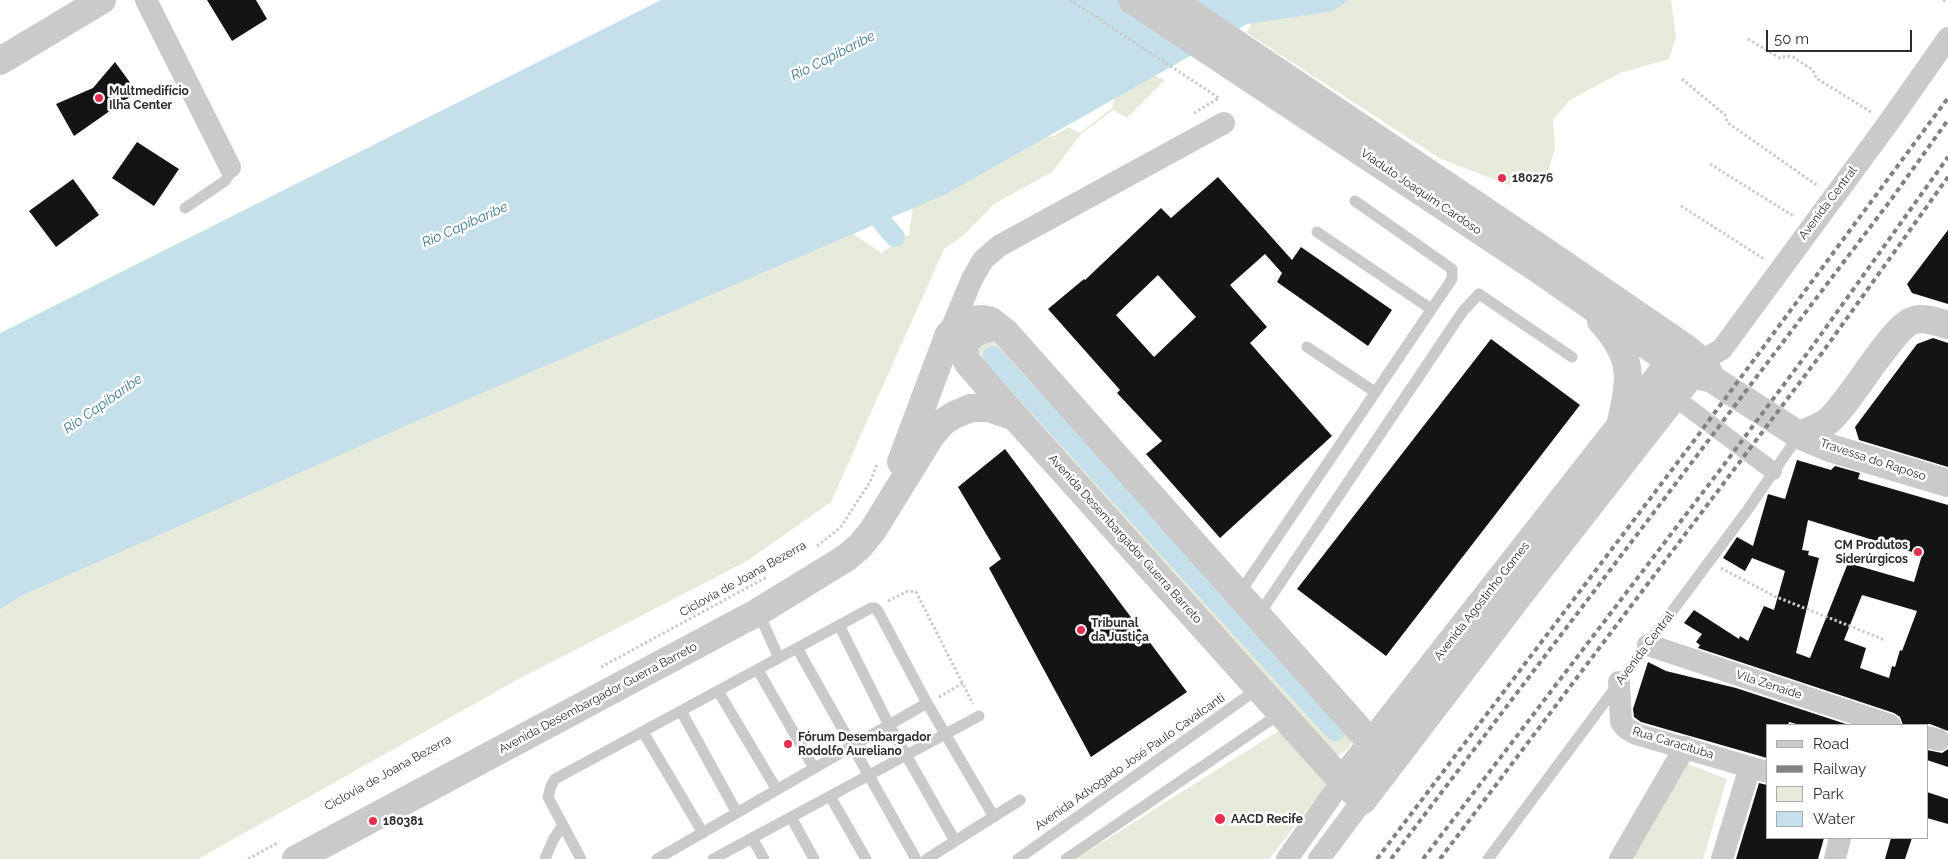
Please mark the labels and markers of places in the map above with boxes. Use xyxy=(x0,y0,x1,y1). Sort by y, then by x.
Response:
place label: Multmedifício Ilha Center xyxy=(109,84,189,112)
marker: Multmedifício Ilha Center xyxy=(93,92,105,104)
place label: 180276 xyxy=(1512,171,1553,185)
marker: 180276 xyxy=(1496,172,1508,184)
place label: CM Produtos Siderúrgicos xyxy=(1834,538,1908,566)
marker: CM Produtos Siderúrgicos xyxy=(1912,546,1924,558)
place label: Tribunal da Justiça xyxy=(1091,616,1149,644)
marker: Tribunal da Justiça xyxy=(1075,624,1087,636)
place label: Fórum Desembargador Rodolfo Aureliano xyxy=(798,730,931,758)
marker: Fórum Desembargador Rodolfo Aureliano xyxy=(782,738,794,750)
marker: AACD Recife xyxy=(1213,812,1227,826)
place label: AACD Recife xyxy=(1231,812,1303,826)
place label: 180381 xyxy=(383,814,423,828)
marker: 180381 xyxy=(367,815,379,827)

